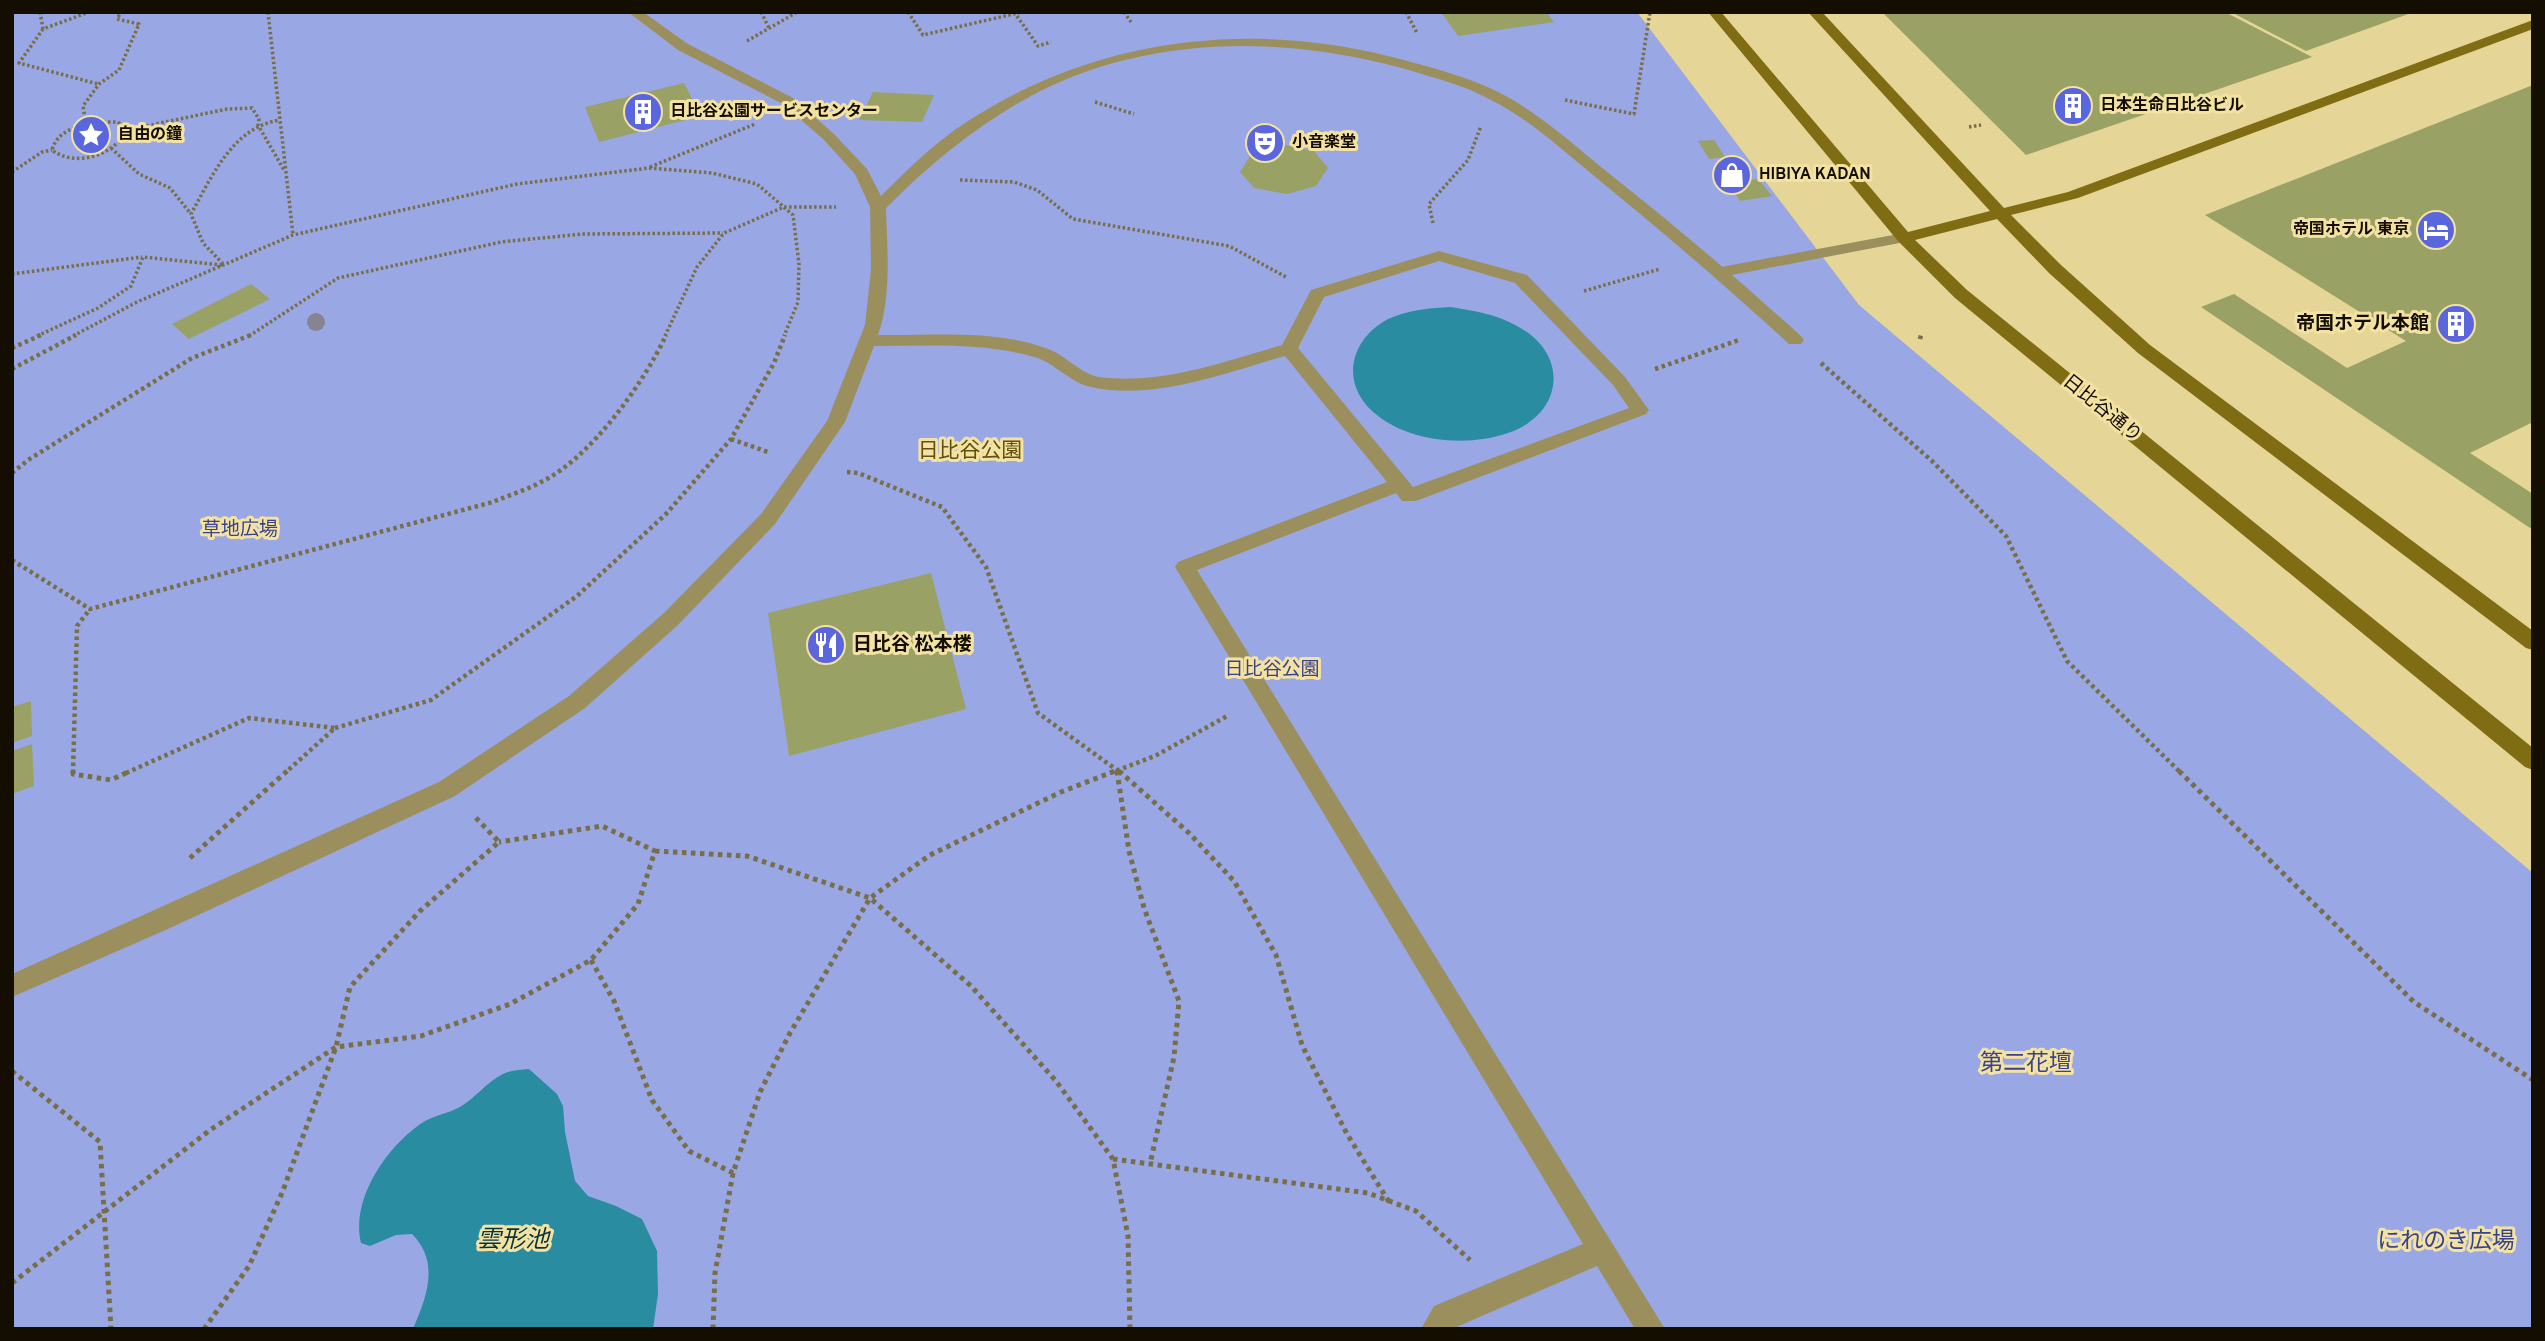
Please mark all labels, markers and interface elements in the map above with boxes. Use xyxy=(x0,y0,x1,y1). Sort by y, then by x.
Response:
building icon: 日本生命日比谷ビル xyxy=(2052,85,2094,127)
building icon: 日比谷公園サービスセンター xyxy=(622,91,664,133)
place label: 日本生命日比谷ビル xyxy=(2100,96,2244,116)
place label: 日比谷公園サービスセンター xyxy=(670,102,878,122)
place icon: 自由の鐘 xyxy=(70,114,112,156)
theatre icon: 小音楽堂 xyxy=(1244,122,1286,164)
place label: 自由の鐘 xyxy=(118,124,182,145)
place label: 小音楽堂 xyxy=(1292,133,1356,153)
shop icon: HIBIYA KADAN xyxy=(1711,154,1753,196)
place label: HIBIYA KADAN xyxy=(1759,165,1871,185)
hotel icon: 帝国ホテル 東京 xyxy=(2415,209,2457,251)
place label: 帝国ホテル 東京 xyxy=(2293,220,2409,240)
building icon: 帝国ホテル本館 xyxy=(2435,303,2477,345)
place label: 帝国ホテル本館 xyxy=(2296,312,2429,336)
street label: 日比谷通り xyxy=(2058,370,2146,448)
district label: 日比谷公園 xyxy=(918,438,1023,465)
park label: 草地広場 xyxy=(202,518,278,542)
restaurant icon: 日比谷 松本楼 xyxy=(805,624,847,666)
place label: 日比谷 松本楼 xyxy=(853,633,972,657)
park label: 日比谷公園 xyxy=(1224,658,1320,682)
park label: 第二花壇 xyxy=(1980,1050,2072,1079)
water label: 雲形池 xyxy=(477,1226,551,1256)
park label: にれのき広場 xyxy=(2377,1228,2515,1257)

